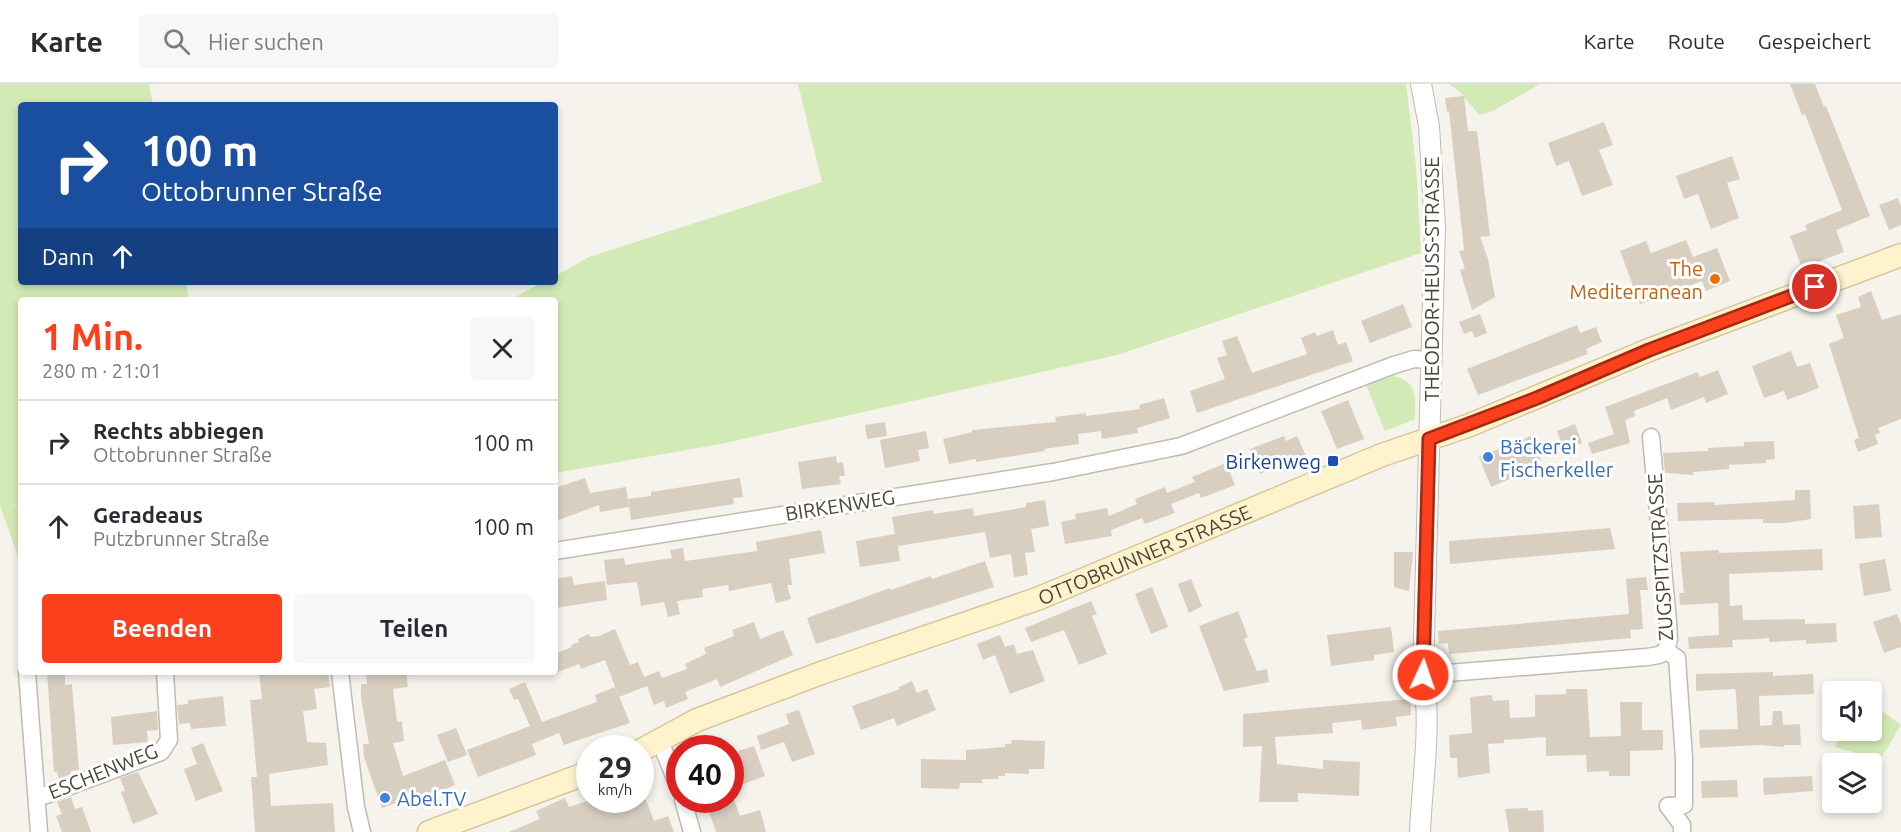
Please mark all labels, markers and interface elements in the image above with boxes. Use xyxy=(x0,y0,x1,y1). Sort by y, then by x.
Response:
search box xyxy=(139,14,559,68)
icon: search xyxy=(160,25,193,58)
text: Karte xyxy=(30,26,103,57)
text: Hier suchen xyxy=(208,29,324,54)
text: Karte xyxy=(1583,29,1635,53)
text: Route xyxy=(1668,29,1725,53)
text: Gespeichert xyxy=(1758,29,1871,53)
icon: right xyxy=(42,126,120,204)
text: 100 m xyxy=(141,127,258,174)
street label: THEODOR-HEUSS-STRASSE xyxy=(1420,157,1443,401)
text: Ottobrunner Straße xyxy=(141,176,383,206)
icon: ahead xyxy=(106,240,139,273)
text: Dann xyxy=(42,244,94,269)
place label: The Mediterranean xyxy=(1570,257,1703,303)
pin xyxy=(1789,261,1840,312)
icon: arrive xyxy=(1798,270,1831,303)
marker: The Mediterranean xyxy=(1708,272,1722,286)
text: 1 Min. xyxy=(42,316,143,357)
button: close xyxy=(471,317,534,380)
text: 280 m · 21:01 xyxy=(42,359,162,382)
text: Rechts abbiegen xyxy=(93,418,264,443)
icon: right xyxy=(42,426,75,459)
text: 100 m xyxy=(473,430,534,455)
place label: Bäckerei Fischerkeller xyxy=(1500,435,1614,481)
text: Ottobrunner Straße xyxy=(93,443,272,466)
place label: Birkenweg xyxy=(1226,450,1321,473)
marker: Bäckerei Fischerkeller xyxy=(1481,450,1495,464)
marker: Birkenweg xyxy=(1326,454,1340,468)
street label: ZUGSPITZSTRASSE xyxy=(1643,472,1677,642)
street label: BIRKENWEG xyxy=(784,485,896,525)
street label: OTTOBRUNNER STRASSE xyxy=(1034,500,1254,609)
text: Geradeaus xyxy=(93,502,203,527)
icon: ahead xyxy=(42,510,75,543)
text: 100 m xyxy=(473,514,534,539)
text: Putzbrunner Straße xyxy=(93,527,269,550)
button: Beenden xyxy=(42,594,282,663)
button: Teilen xyxy=(294,594,534,663)
position arrow xyxy=(1391,643,1455,707)
map controls xyxy=(1822,681,1882,813)
button: sound xyxy=(1822,681,1882,741)
speed limit sign: 40 xyxy=(666,735,744,813)
street label: ESCHENWEG xyxy=(45,739,161,803)
text: 29 xyxy=(598,750,632,784)
button: layers xyxy=(1822,753,1882,813)
text: km/h xyxy=(598,781,632,798)
place label: Abel.TV xyxy=(397,787,466,810)
marker: Abel.TV xyxy=(378,791,392,805)

